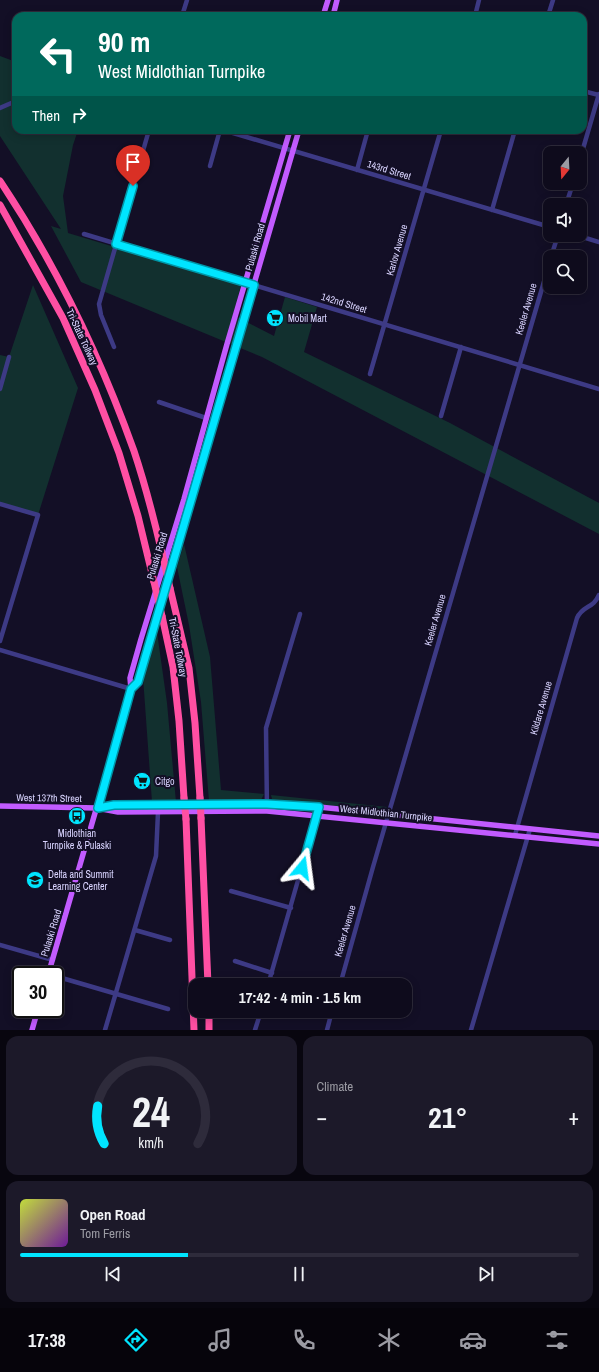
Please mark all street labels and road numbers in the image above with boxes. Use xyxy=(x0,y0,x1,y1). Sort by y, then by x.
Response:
street label: 143rd Street xyxy=(366,157,413,183)
street label: Pulaski Road xyxy=(242,222,268,272)
street label: Karlov Avenue xyxy=(383,222,411,277)
street label: Keeler Avenue xyxy=(512,281,540,336)
street label: 142nd Street xyxy=(320,290,369,316)
street label: Tri-State Tollway xyxy=(63,307,101,368)
street label: Pulaski Road xyxy=(144,531,170,581)
street label: Keeler Avenue xyxy=(421,592,449,647)
street label: Tri-State Tollway xyxy=(166,616,190,679)
street label: Kildare Avenue xyxy=(527,679,555,736)
street label: West 137th Street xyxy=(16,791,83,805)
street label: West Midlothian Turnpike xyxy=(339,802,433,824)
street label: Keeler Avenue xyxy=(331,903,359,958)
street label: Pulaski Road xyxy=(38,908,64,958)

